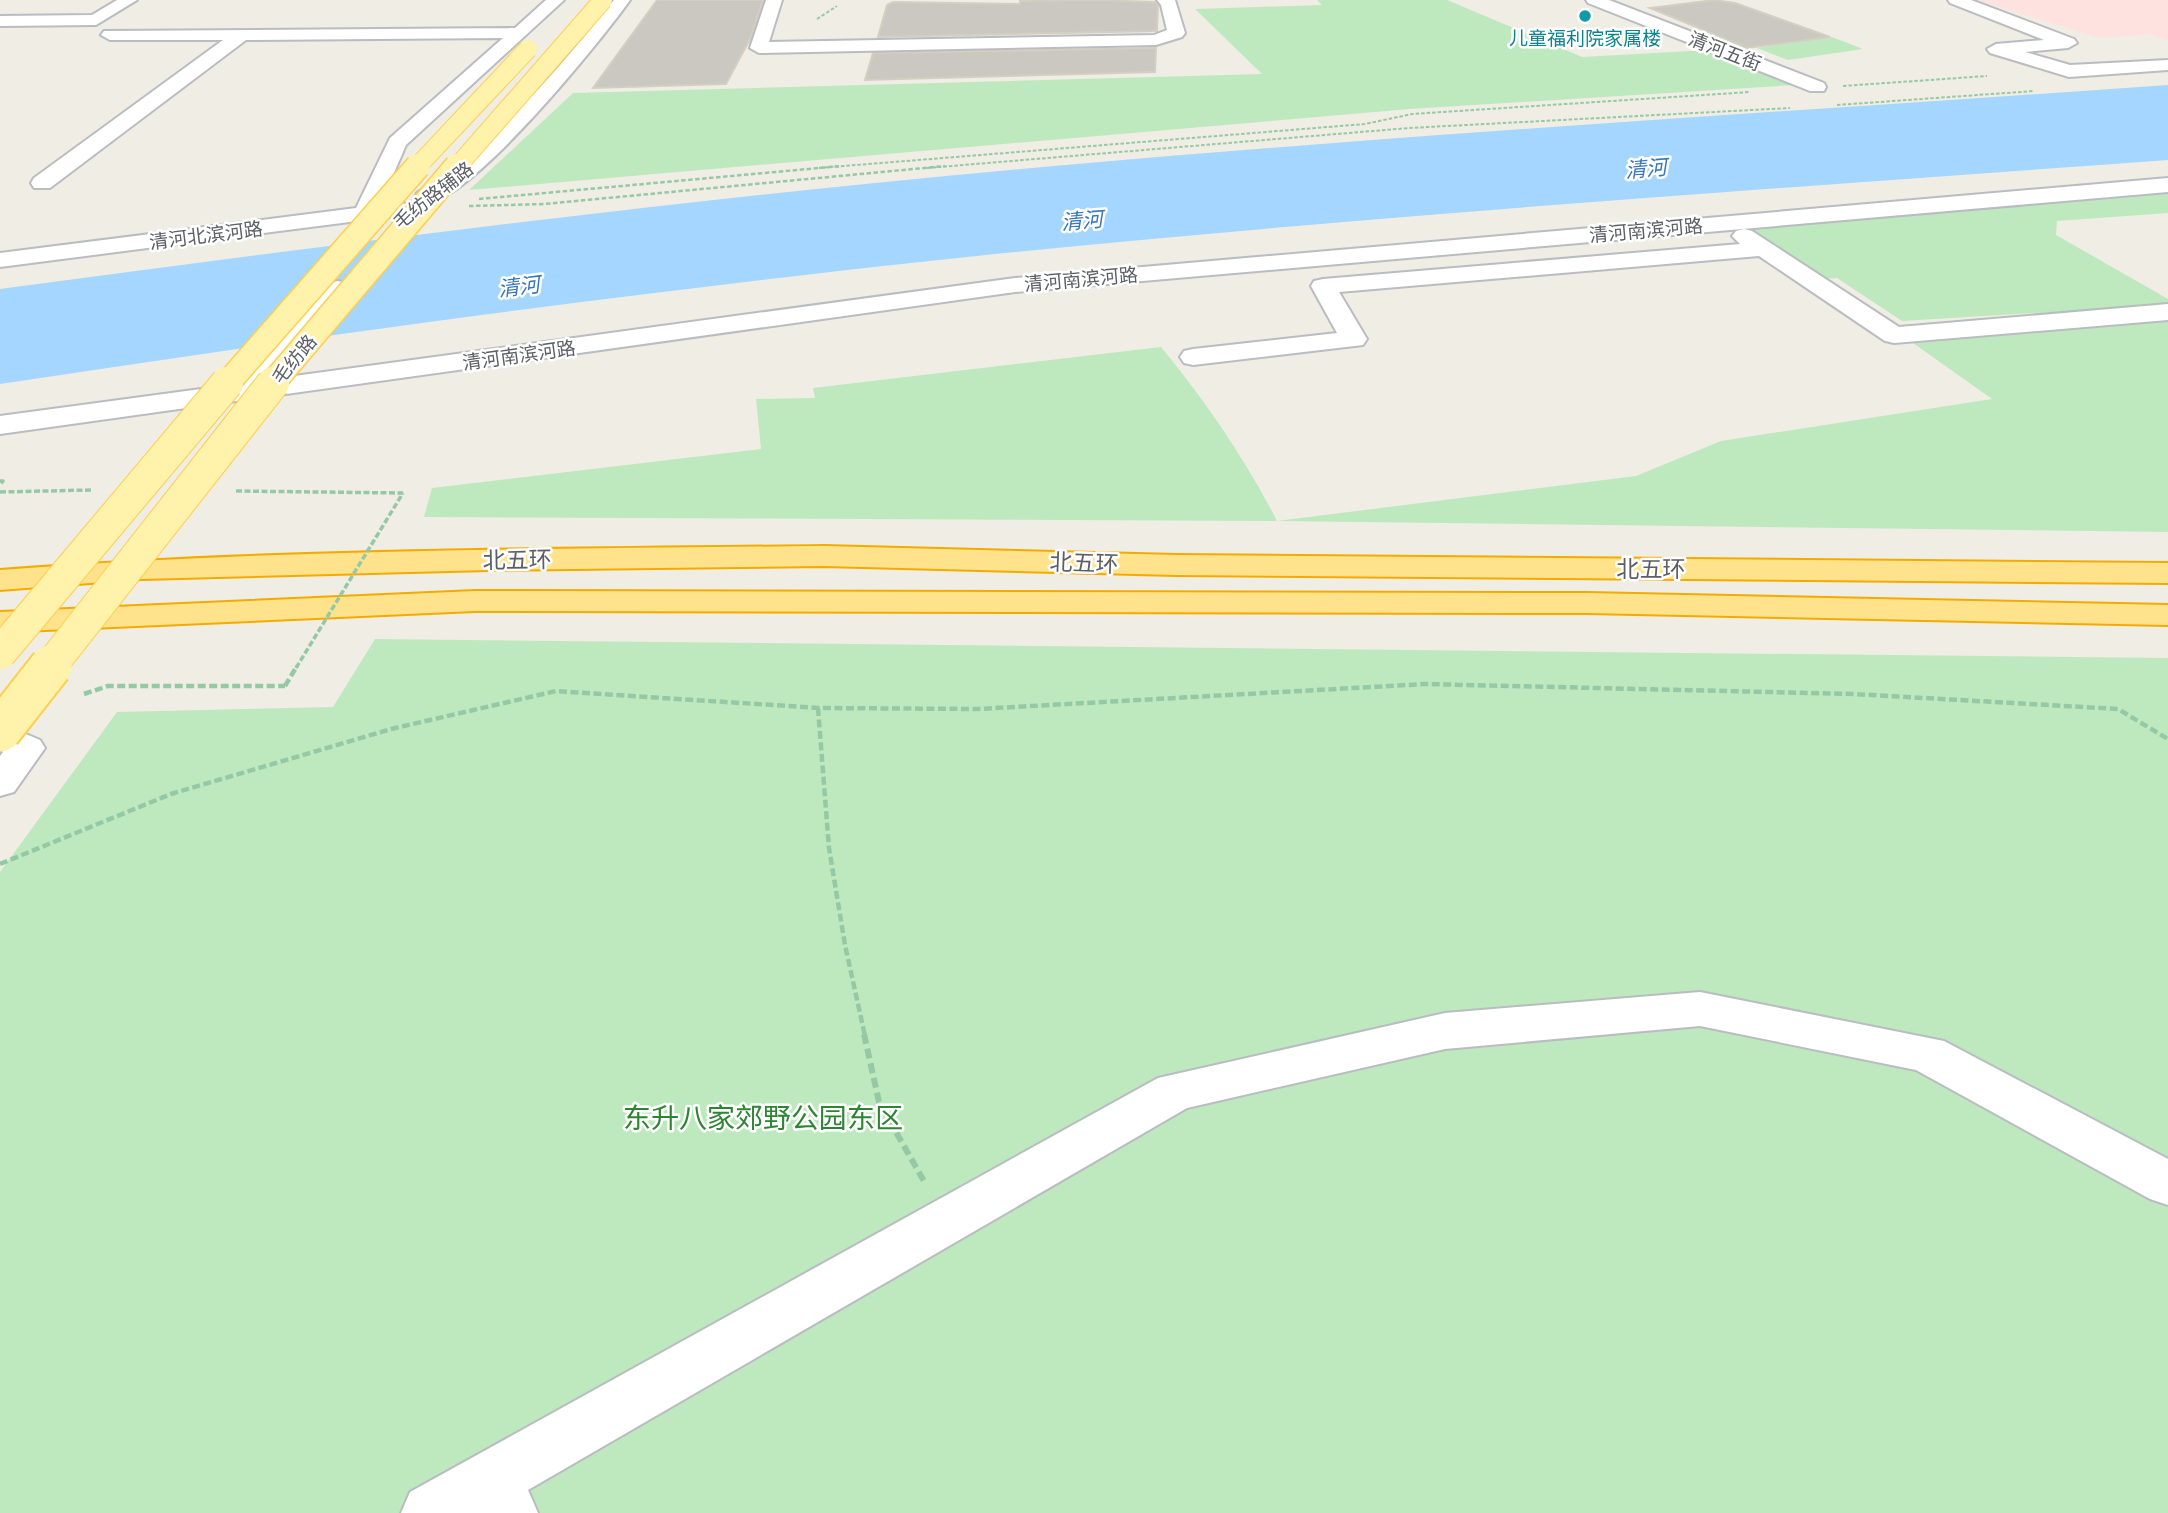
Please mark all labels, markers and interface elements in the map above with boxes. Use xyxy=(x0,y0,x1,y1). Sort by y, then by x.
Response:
marker: 儿童福利院家属楼 xyxy=(1577,8,1593,24)
place label: 儿童福利院家属楼 xyxy=(1509,28,1661,50)
street label: 清河五街 xyxy=(1685,28,1764,76)
water label: 清河 xyxy=(1624,155,1672,183)
street label: 毛纺路辅路 xyxy=(389,158,478,234)
water label: 清河 xyxy=(1060,207,1108,235)
street label: 清河南滨河路 xyxy=(1588,215,1704,247)
street label: 清河北滨河路 xyxy=(148,218,264,254)
street label: 清河南滨河路 xyxy=(1023,264,1139,296)
water label: 清河 xyxy=(497,272,545,301)
street label: 毛纺路 xyxy=(268,331,322,389)
street label: 清河南滨河路 xyxy=(461,337,577,375)
street label: 北五环 xyxy=(482,546,552,575)
street label: 北五环 xyxy=(1049,549,1119,578)
street label: 北五环 xyxy=(1617,556,1686,583)
park label: 东升八家郊野公园东区 xyxy=(623,1102,903,1135)

